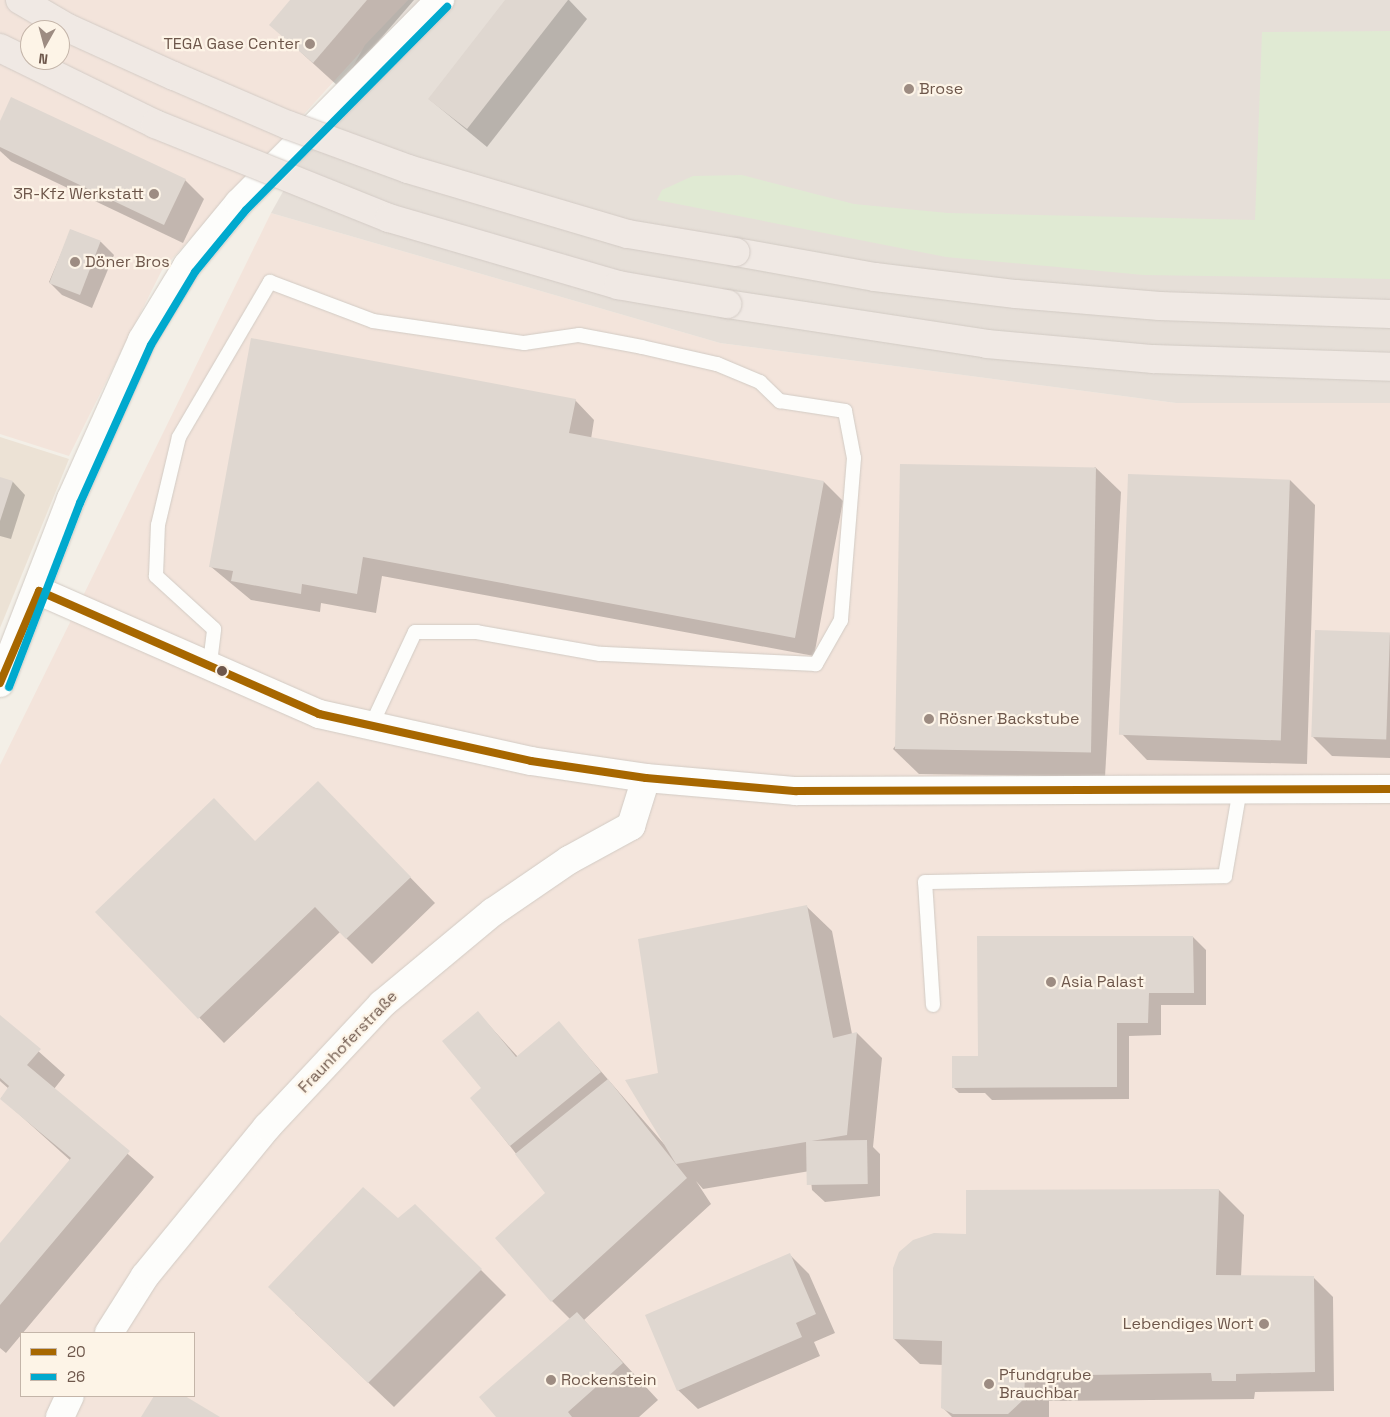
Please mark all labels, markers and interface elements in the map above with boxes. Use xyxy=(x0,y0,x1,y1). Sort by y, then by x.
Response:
north arrow xyxy=(20,20,70,70)
place label: TEGA Gase Center xyxy=(163,34,300,54)
marker: TEGA Gase Center xyxy=(304,38,316,50)
text: N xyxy=(38,49,49,68)
place label: Brose xyxy=(919,79,963,99)
marker: Brose xyxy=(903,83,915,95)
place label: 3R-Kfz Werkstatt xyxy=(13,184,144,204)
marker: 3R-Kfz Werkstatt xyxy=(148,188,160,200)
place label: Döner Bros xyxy=(85,252,170,272)
marker: Döner Bros xyxy=(69,256,81,268)
unlabelled marker xyxy=(217,666,227,676)
place label: Rösner Backstube xyxy=(939,709,1080,729)
marker: Rösner Backstube xyxy=(923,713,935,725)
place label: Asia Palast xyxy=(1061,972,1144,992)
marker: Asia Palast xyxy=(1045,976,1057,988)
street label: Fraunhoferstraße xyxy=(294,987,402,1097)
place label: Lebendiges Wort xyxy=(1123,1314,1254,1334)
marker: Lebendiges Wort xyxy=(1258,1318,1270,1330)
legend xyxy=(20,1332,195,1397)
text: 20 xyxy=(67,1342,86,1361)
place label: Pfundgrube Brauchbar xyxy=(999,1365,1091,1403)
text: 26 xyxy=(67,1367,85,1386)
place label: Rockenstein xyxy=(561,1370,657,1390)
marker: Rockenstein xyxy=(545,1374,557,1386)
marker: Pfundgrube Brauchbar xyxy=(983,1378,995,1390)

